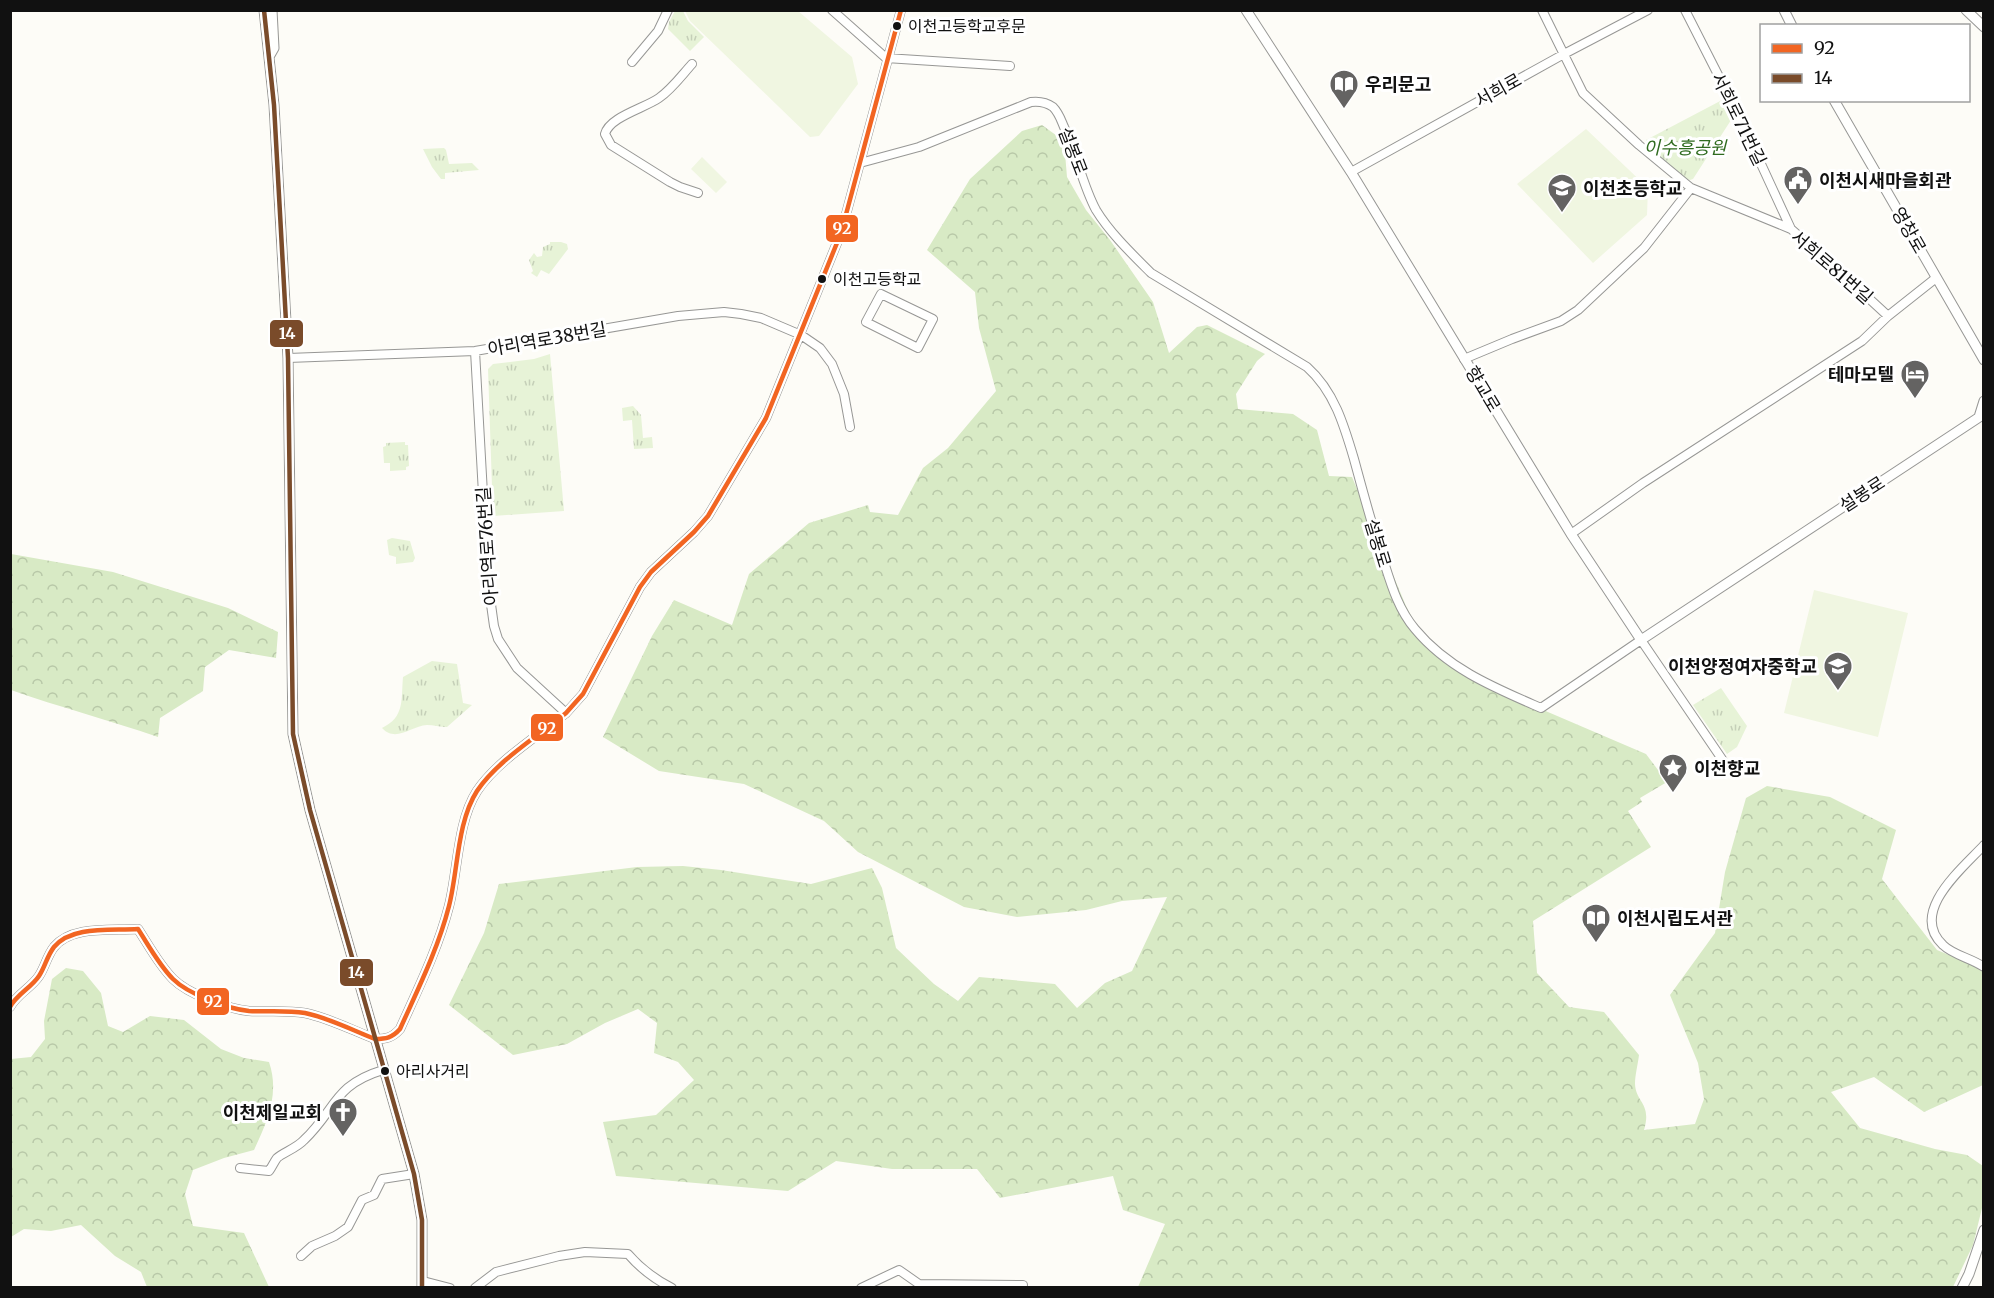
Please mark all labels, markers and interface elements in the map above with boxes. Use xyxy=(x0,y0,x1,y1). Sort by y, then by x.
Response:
place label: 이천고등학교후문 xyxy=(908,16,1026,36)
marker: 이천고등학교후문 xyxy=(891,20,903,32)
legend xyxy=(1760,24,1970,102)
text: 92 xyxy=(1814,36,1835,59)
text: 14 xyxy=(1814,66,1832,89)
library icon: 우리문고 xyxy=(1328,68,1360,110)
street label: 서희로 xyxy=(1471,68,1525,112)
street label: 서희로71번길 xyxy=(1707,69,1771,169)
place label: 우리문고 xyxy=(1365,73,1431,96)
street label: 설봉로 xyxy=(1053,124,1093,178)
park label: 이수흥공원 xyxy=(1644,136,1728,159)
public building icon: 이천시새마을회관 xyxy=(1782,164,1814,206)
place label: 이천시새마을회관 xyxy=(1819,169,1952,192)
school or university icon: 이천초등학교 xyxy=(1546,172,1578,214)
place label: 이천초등학교 xyxy=(1583,177,1682,200)
street label: 영창로 xyxy=(1887,203,1931,257)
line badge: 92 xyxy=(825,214,859,243)
text: 92 xyxy=(833,218,851,238)
street label: 서희로81번길 xyxy=(1786,225,1878,309)
place label: 이천고등학교 xyxy=(833,269,921,289)
marker: 이천고등학교 xyxy=(816,273,828,285)
street label: 아리역로38번길 xyxy=(486,317,608,361)
line badge: 14 xyxy=(269,319,304,348)
text: 14 xyxy=(279,323,295,343)
hotel icon: 테마모텔 xyxy=(1899,358,1931,400)
street label: 향교로 xyxy=(1460,362,1506,416)
place label: 테마모텔 xyxy=(1828,363,1894,386)
street label: 설봉로 xyxy=(1835,471,1889,517)
street label: 아리역로76번길 xyxy=(471,486,503,606)
street label: 설봉로 xyxy=(1360,516,1396,570)
school or university icon: 이천양정여자중학교 xyxy=(1822,650,1854,692)
place label: 이천양정여자중학교 xyxy=(1668,655,1817,678)
line badge: 92 xyxy=(530,713,564,742)
text: 92 xyxy=(538,718,556,738)
place icon: 이천향교 xyxy=(1657,752,1689,794)
place label: 이천향교 xyxy=(1694,757,1760,780)
library icon: 이천시립도서관 xyxy=(1580,902,1612,944)
place label: 이천시립도서관 xyxy=(1617,907,1733,930)
line badge: 14 xyxy=(339,958,374,987)
text: 14 xyxy=(348,962,364,982)
line badge: 92 xyxy=(196,987,230,1016)
text: 92 xyxy=(204,991,222,1011)
place label: 아리사거리 xyxy=(396,1061,470,1081)
marker: 아리사거리 xyxy=(379,1065,391,1077)
church icon: 이천제일교회 xyxy=(327,1096,359,1138)
place label: 이천제일교회 xyxy=(223,1101,322,1124)

